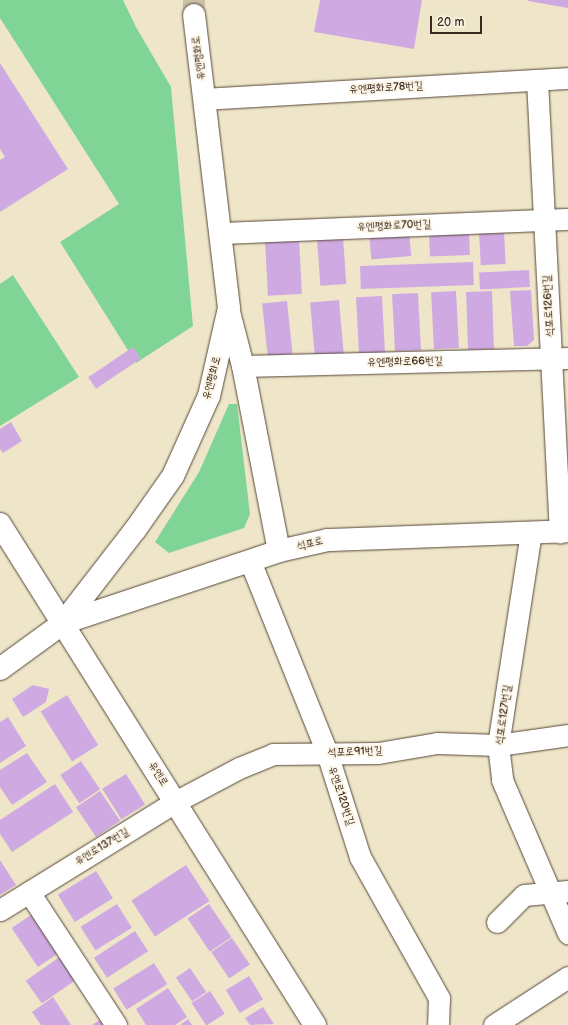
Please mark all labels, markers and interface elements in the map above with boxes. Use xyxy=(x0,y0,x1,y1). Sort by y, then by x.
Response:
scale bar xyxy=(432,8,484,34)
text: 20 m xyxy=(437,15,464,30)
street label: 유엔평화로 xyxy=(190,35,208,81)
street label: 유엔평화로78번길 xyxy=(349,79,423,97)
street label: 유엔평화로70번길 xyxy=(357,218,431,234)
street label: 석포로126번길 xyxy=(541,275,557,337)
street label: 유엔평화로 xyxy=(200,355,224,401)
street label: 유엔평화로66번길 xyxy=(367,355,443,369)
street label: 석포로 xyxy=(296,535,324,553)
street label: 석포로127번길 xyxy=(493,684,515,746)
street label: 석포로91번길 xyxy=(327,744,383,760)
street label: 유엔로 xyxy=(145,759,171,789)
street label: 유엔로120번길 xyxy=(325,765,357,827)
street label: 유엔로137번길 xyxy=(73,826,131,868)

